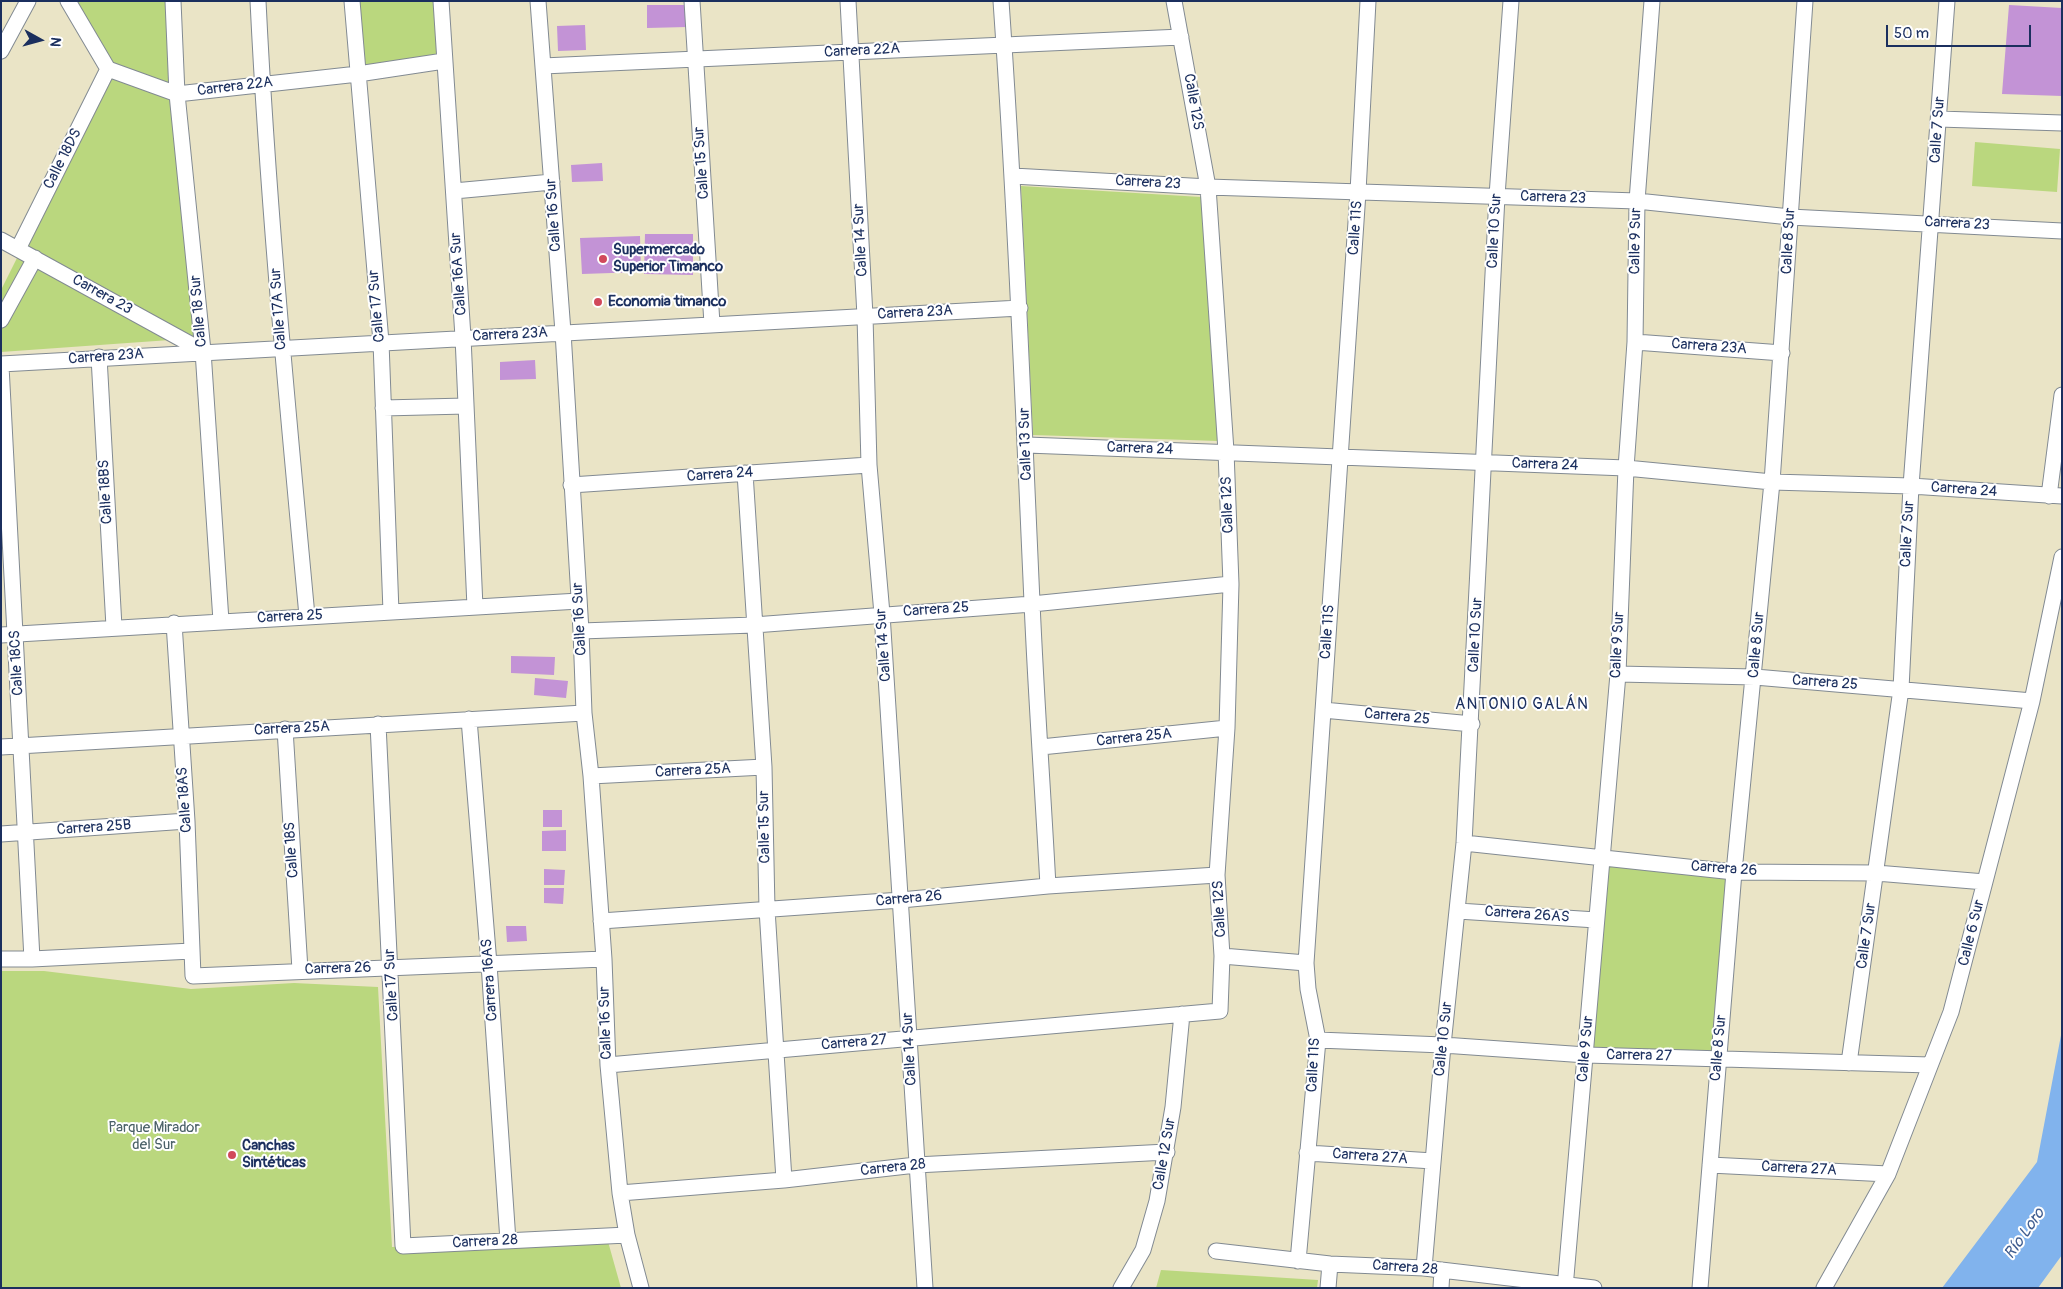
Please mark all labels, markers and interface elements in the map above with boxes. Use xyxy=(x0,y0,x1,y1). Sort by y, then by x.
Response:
north arrow xyxy=(15,15,65,65)
scale bar xyxy=(1888,15,2033,47)
text: 50 m xyxy=(1894,24,1929,43)
text: N xyxy=(46,36,64,48)
street label: Carrera 22A xyxy=(824,40,900,62)
street label: Calle 12S xyxy=(1179,72,1207,132)
street label: Carrera 22A xyxy=(196,73,274,101)
street label: Calle 7 Sur xyxy=(1927,96,1949,164)
street label: Calle 18DS xyxy=(40,126,86,192)
street label: Calle 15 Sur xyxy=(690,126,714,200)
street label: Carrera 23 xyxy=(1115,172,1181,194)
street label: Calle 16 Sur xyxy=(542,178,566,252)
street label: Carrera 23 xyxy=(1520,188,1586,208)
street label: Calle 10 Sur xyxy=(1484,193,1506,269)
street label: Calle 11S xyxy=(1345,200,1367,256)
street label: Calle 14 Sur xyxy=(850,203,872,277)
street label: Calle 8 Sur xyxy=(1778,207,1800,275)
street label: Calle 9 Sur xyxy=(1626,208,1646,274)
street label: Carrera 23 xyxy=(1924,213,1990,235)
street label: Calle 16A Sur xyxy=(447,232,471,316)
place label: Supermercado Superior Timanco xyxy=(613,241,723,276)
marker: Supermercado Superior Timanco xyxy=(597,253,609,265)
street label: Calle 17A Sur xyxy=(267,267,291,351)
street label: Calle 17 Sur xyxy=(365,269,389,343)
street label: Carrera 23 xyxy=(69,271,135,319)
street label: Calle 18 Sur xyxy=(187,274,211,348)
place label: Economia timanco xyxy=(608,293,726,311)
marker: Economia timanco xyxy=(592,296,604,308)
street label: Carrera 23A xyxy=(877,302,953,324)
street label: Carrera 23A xyxy=(472,324,548,346)
street label: Carrera 23A xyxy=(1671,335,1747,359)
street label: Carrera 23A xyxy=(68,345,144,369)
street label: Calle 13 Sur xyxy=(1016,407,1036,481)
street label: Carrera 24 xyxy=(1106,439,1174,459)
street label: Carrera 24 xyxy=(1511,455,1579,475)
street label: Calle 18BS xyxy=(95,459,117,525)
street label: Carrera 24 xyxy=(686,464,754,486)
street label: Calle 12S xyxy=(1218,476,1238,534)
street label: Carrera 24 xyxy=(1930,479,1998,501)
street label: Calle 7 Sur xyxy=(1897,500,1919,568)
street label: Calle 16 Sur xyxy=(569,582,591,656)
street label: Calle 10 Sur xyxy=(1465,597,1487,673)
street label: Carrera 25 xyxy=(902,599,970,621)
street label: Calle 11S xyxy=(1317,604,1339,660)
street label: Carrera 25 xyxy=(257,606,323,628)
street label: Calle 14 Sur xyxy=(872,608,896,682)
street label: Calle 9 Sur xyxy=(1607,611,1629,679)
street label: Calle 8 Sur xyxy=(1745,611,1769,679)
street label: Calle 18CS xyxy=(6,630,28,696)
street label: Carrera 25 xyxy=(1791,672,1859,694)
district label: ANTONIO GALÁN xyxy=(1453,695,1591,715)
street label: Carrera 25 xyxy=(1363,705,1431,729)
street label: Carrera 25A xyxy=(254,718,330,740)
street label: Carrera 25A xyxy=(1095,725,1173,751)
street label: Carrera 25A xyxy=(655,760,731,782)
street label: Calle 18AS xyxy=(174,766,196,834)
street label: Calle 15 Sur xyxy=(755,790,775,864)
street label: Carrera 25B xyxy=(56,816,132,840)
street label: Calle 18S xyxy=(281,821,303,879)
street label: Carrera 26 xyxy=(1690,858,1758,880)
street label: Calle 12S xyxy=(1210,880,1230,938)
street label: Carrera 26 xyxy=(875,887,943,911)
street label: Calle 6 Sur xyxy=(1955,898,1989,968)
street label: Calle 7 Sur xyxy=(1853,902,1881,970)
street label: Carrera 26AS xyxy=(1484,903,1570,927)
street label: Carrera 16AS xyxy=(478,938,502,1022)
street label: Calle 17 Sur xyxy=(381,948,403,1022)
street label: Carrera 26 xyxy=(304,959,372,979)
street label: Calle 16 Sur xyxy=(596,986,616,1060)
street label: Calle 10 Sur xyxy=(1431,1001,1457,1077)
street label: Calle 14 Sur xyxy=(899,1012,921,1086)
street label: Calle 8 Sur xyxy=(1707,1014,1731,1082)
street label: Calle 9 Sur xyxy=(1574,1015,1598,1083)
street label: Carrera 27 xyxy=(820,1031,888,1055)
street label: Calle 11S xyxy=(1304,1037,1324,1093)
street label: Carrera 27 xyxy=(1606,1046,1672,1066)
street label: Calle 12 Sur xyxy=(1150,1116,1180,1192)
park label: Parque Mirador del Sur xyxy=(108,1119,200,1154)
place label: Canchas Sintéticas xyxy=(242,1137,306,1172)
street label: Carrera 27A xyxy=(1332,1145,1408,1169)
marker: Canchas Sintéticas xyxy=(226,1149,238,1161)
street label: Carrera 28 xyxy=(859,1156,927,1180)
street label: Carrera 27A xyxy=(1761,1158,1837,1180)
water label: Río Loro xyxy=(2001,1205,2049,1263)
street label: Carrera 28 xyxy=(452,1231,518,1253)
street label: Carrera 28 xyxy=(1372,1257,1438,1279)

